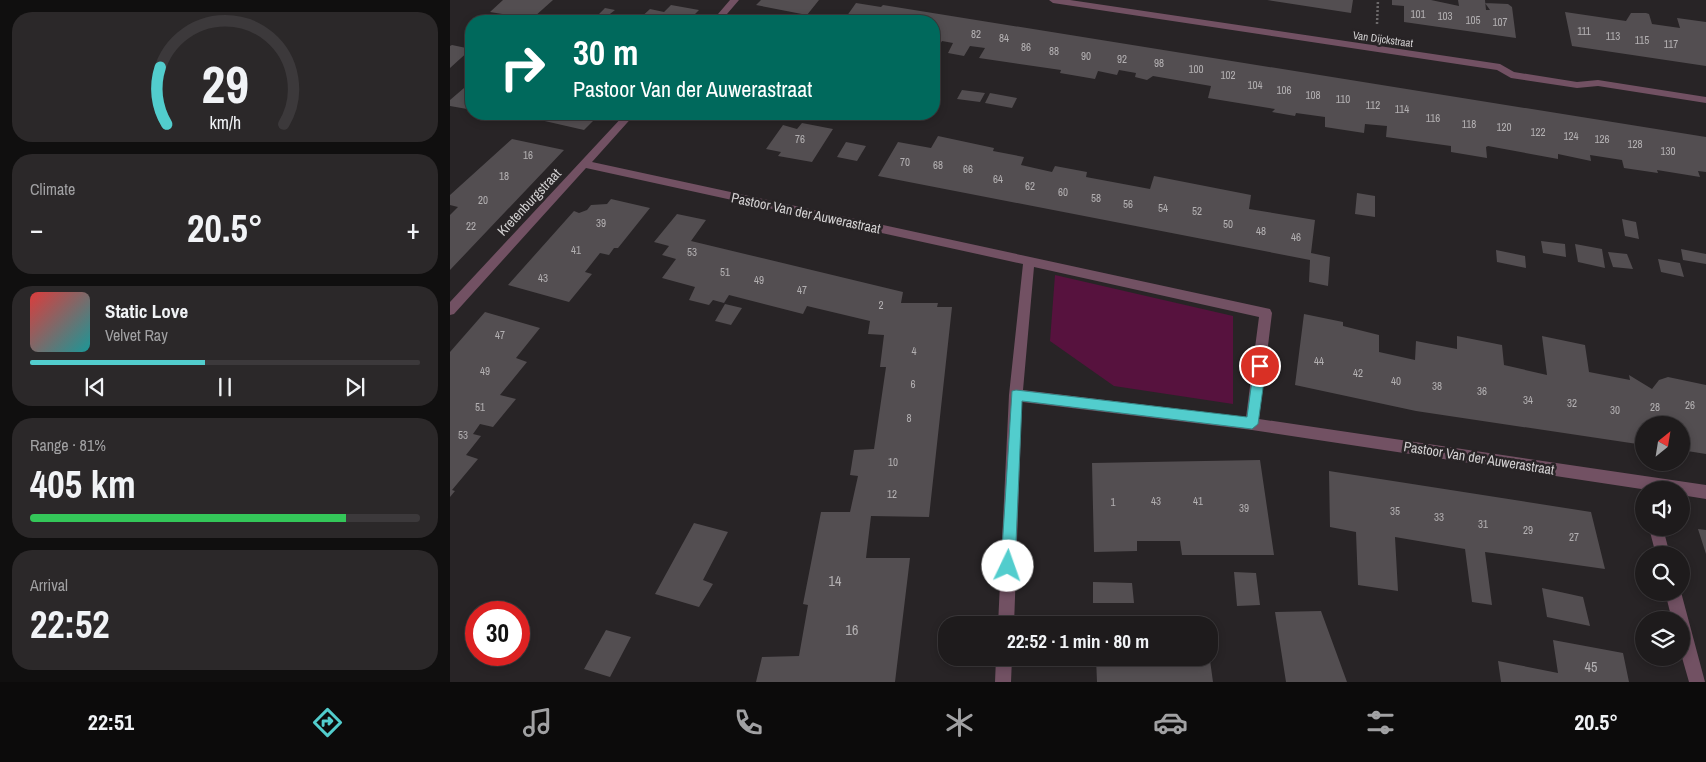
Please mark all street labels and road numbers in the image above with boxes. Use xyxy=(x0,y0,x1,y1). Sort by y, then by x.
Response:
street label: Van Dijckstraat xyxy=(1352,28,1414,50)
street label: Kretenburgstraat xyxy=(493,165,565,239)
street label: Pastoor Van der Auwerastraat xyxy=(730,188,882,238)
street label: Pastoor Van der Auwerastraat xyxy=(1402,437,1556,479)

